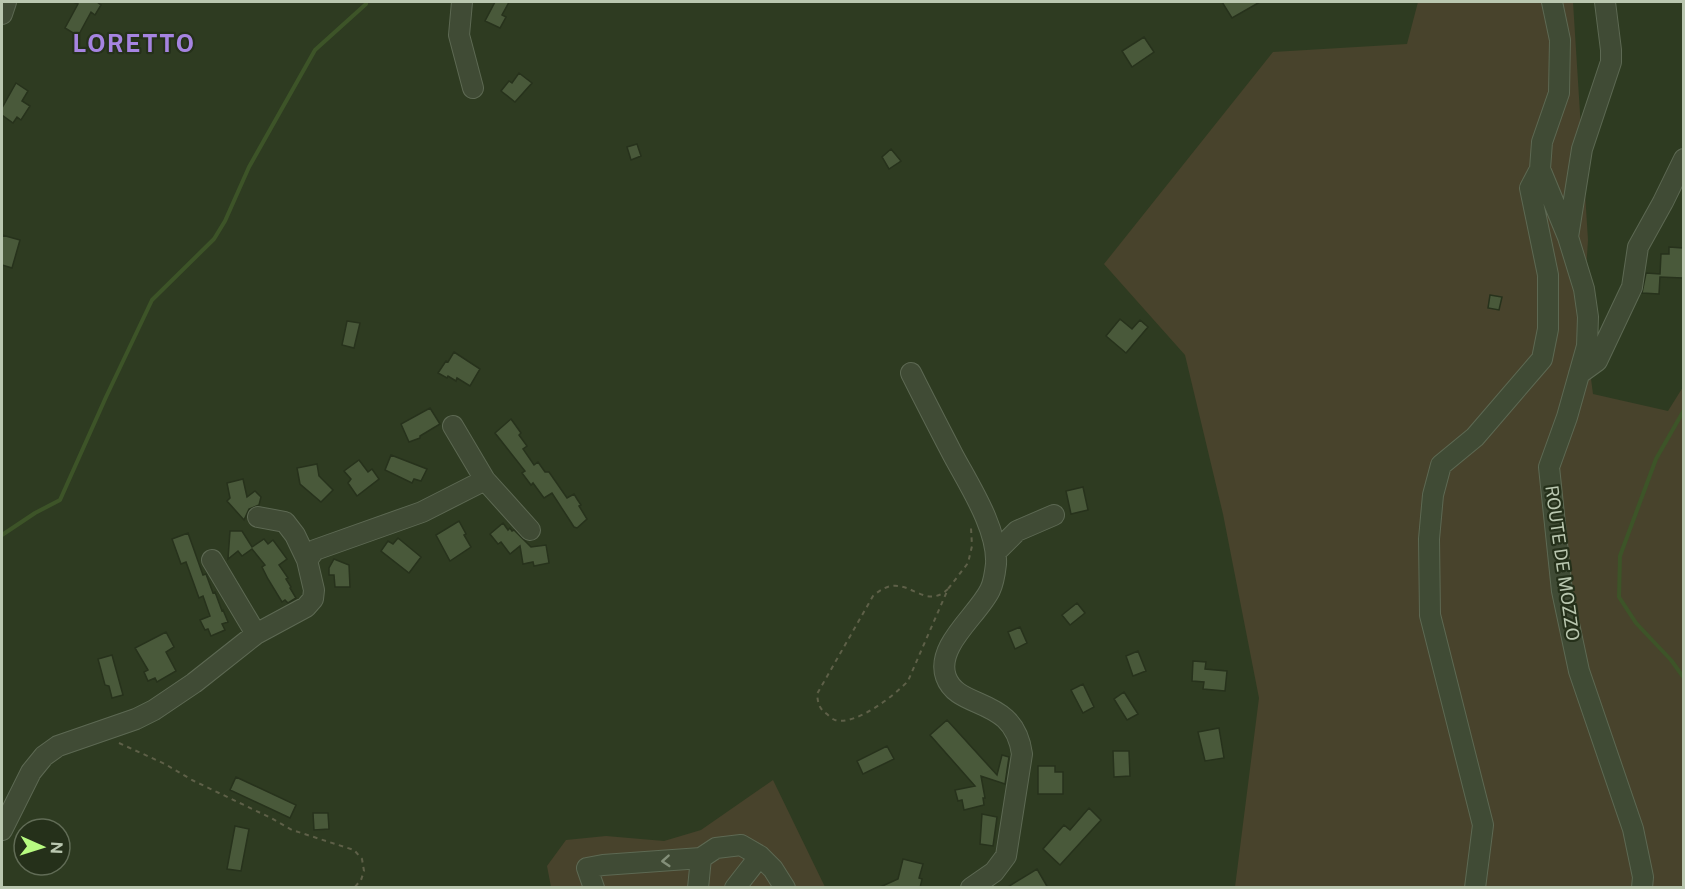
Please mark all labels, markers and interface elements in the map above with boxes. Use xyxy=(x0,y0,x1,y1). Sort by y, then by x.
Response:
district label: LORETTO xyxy=(72,29,196,57)
street label: ROUTE DE MOZZO xyxy=(1541,484,1584,642)
north arrow xyxy=(12,817,72,877)
text: N xyxy=(47,841,66,855)
one-way arrow xyxy=(661,854,670,867)

